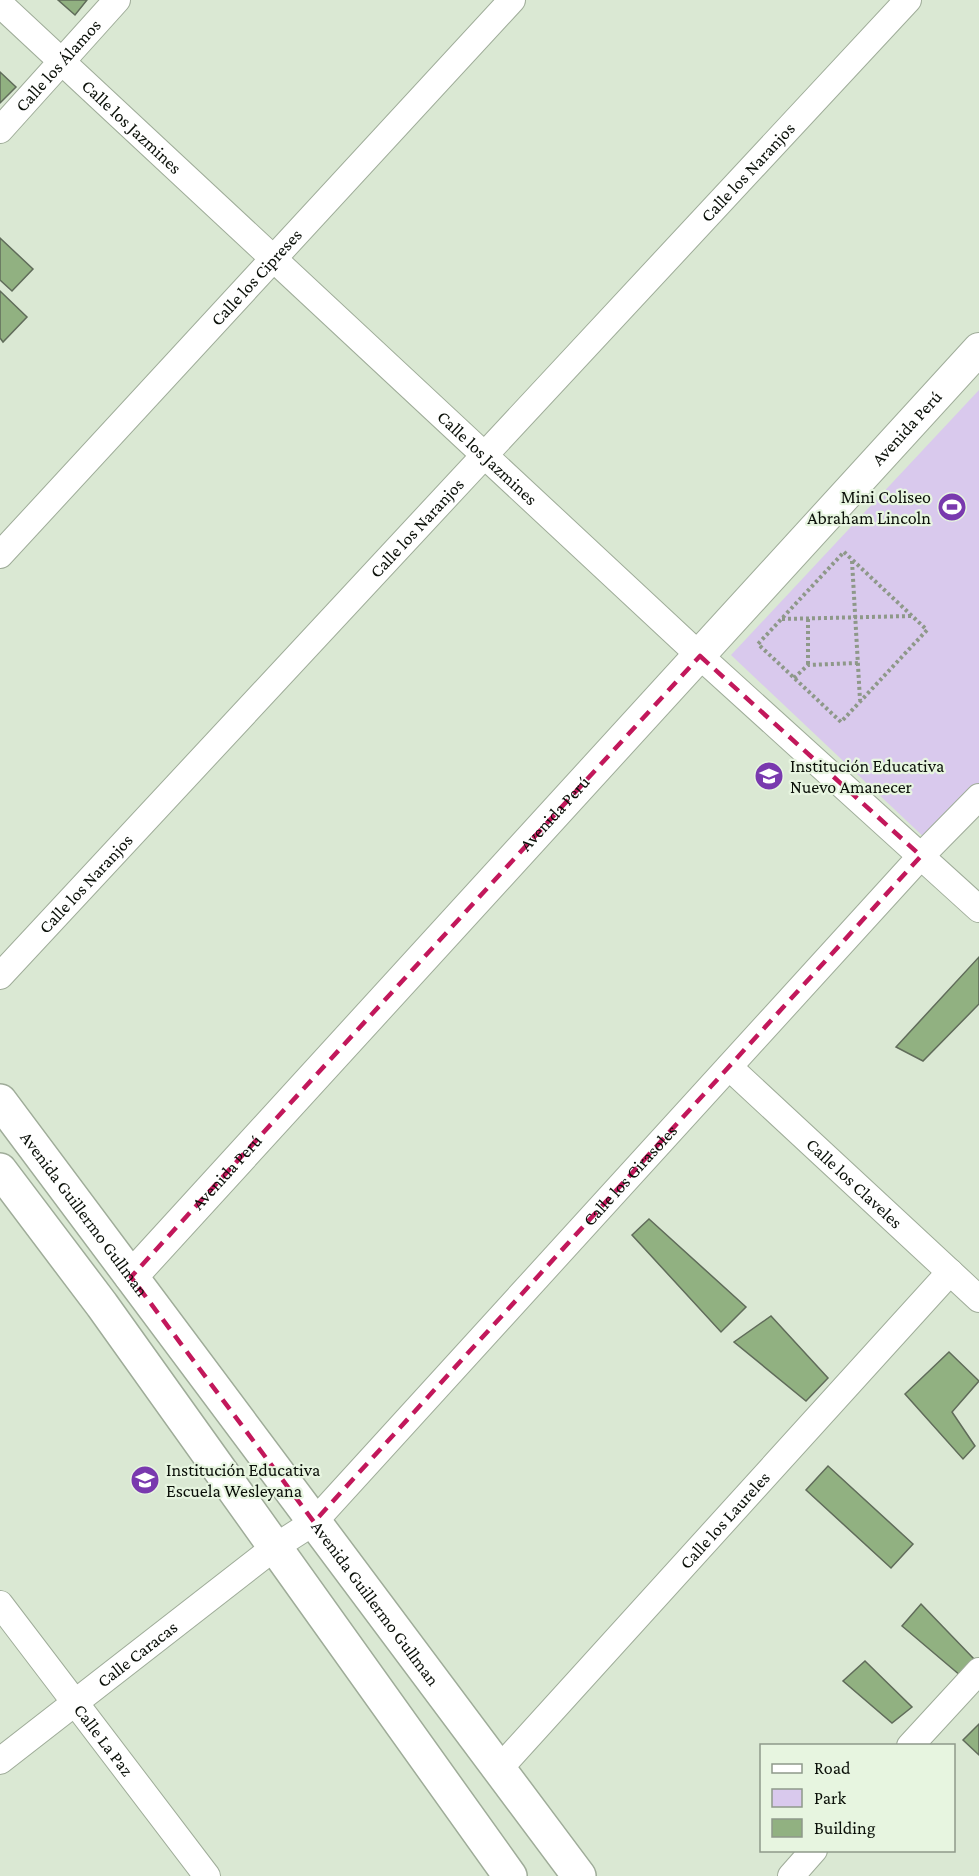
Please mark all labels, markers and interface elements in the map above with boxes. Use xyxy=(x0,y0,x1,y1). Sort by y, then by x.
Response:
street label: Calle los Álamos xyxy=(11,15,105,116)
street label: Calle los Jazmines xyxy=(78,75,186,178)
street label: Calle los Naranjos xyxy=(697,118,799,226)
street label: Calle los Cipreses xyxy=(207,225,306,330)
street label: Avenida Perú xyxy=(868,386,946,470)
street label: Calle los Jazmines xyxy=(433,407,541,509)
street label: Calle los Naranjos xyxy=(366,474,468,582)
place label: Mini Coliseo Abraham Lincoln xyxy=(807,487,931,528)
sports icon: Mini Coliseo Abraham Lincoln xyxy=(936,491,968,523)
place label: Institución Educativa Nuevo Amanecer xyxy=(790,756,944,797)
school or university icon: Institución Educativa Nuevo Amanecer xyxy=(753,760,785,792)
street label: Avenida Perú xyxy=(516,772,594,855)
street label: Calle los Naranjos xyxy=(35,830,137,938)
street label: Calle los Girasoles xyxy=(579,1120,681,1230)
street label: Avenida Guillermo Gullman xyxy=(16,1128,153,1301)
street label: Avenida Perú xyxy=(188,1130,266,1214)
street label: Calle los Claveles xyxy=(802,1134,906,1233)
place label: Institución Educativa Escuela Wesleyana xyxy=(166,1460,320,1501)
school or university icon: Institución Educativa Escuela Wesleyana xyxy=(129,1464,161,1496)
street label: Calle los Laureles xyxy=(676,1467,774,1573)
street label: Avenida Guillermo Gullman xyxy=(307,1517,444,1690)
street label: Calle Caracas xyxy=(93,1617,181,1691)
street label: Calle La Paz xyxy=(70,1700,138,1780)
legend xyxy=(760,1744,955,1852)
text: Road xyxy=(814,1758,851,1778)
text: Park xyxy=(814,1788,846,1808)
text: Building xyxy=(814,1818,876,1838)

